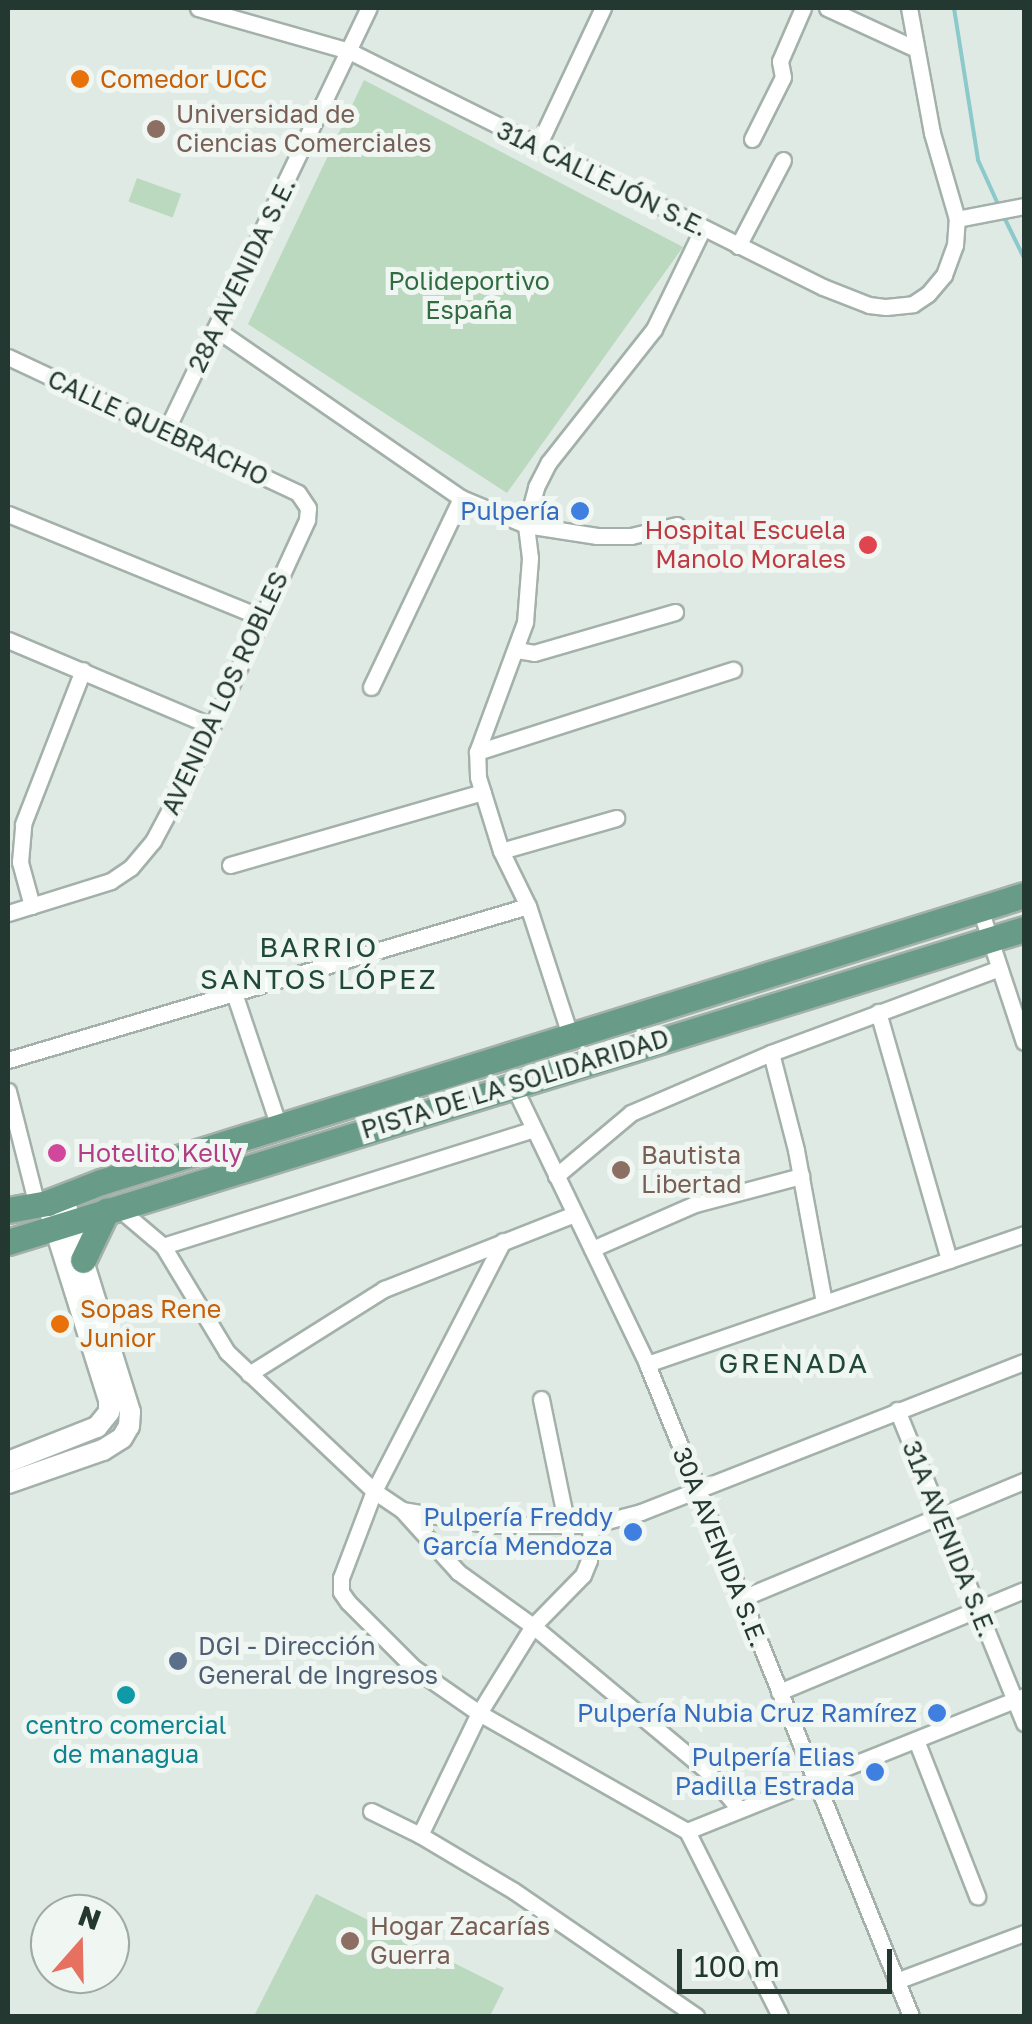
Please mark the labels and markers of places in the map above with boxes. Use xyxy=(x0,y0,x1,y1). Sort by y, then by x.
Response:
place label: Comedor UCC xyxy=(100,64,267,94)
marker: Comedor UCC xyxy=(69,68,91,90)
place label: Universidad de Ciencias Comerciales xyxy=(176,100,432,159)
marker: Universidad de Ciencias Comerciales xyxy=(145,118,167,140)
place label: Pulpería xyxy=(460,496,560,526)
marker: Pulpería xyxy=(569,500,591,522)
place label: Hospital Escuela Manolo Morales xyxy=(644,516,846,575)
marker: Hospital Escuela Manolo Morales xyxy=(855,532,881,558)
place label: Hotelito Kelly xyxy=(77,1138,242,1168)
place label: Bautista Libertad xyxy=(641,1141,742,1200)
marker: Hotelito Kelly xyxy=(46,1142,68,1164)
marker: Bautista Libertad xyxy=(610,1159,632,1181)
place label: Sopas Rene Junior xyxy=(80,1295,221,1354)
marker: Sopas Rene Junior xyxy=(49,1313,71,1335)
place label: Pulpería Freddy García Mendoza xyxy=(422,1503,613,1562)
marker: Pulpería Freddy García Mendoza xyxy=(622,1521,644,1543)
place label: DGI - Dirección General de Ingresos xyxy=(198,1632,438,1691)
marker: DGI - Dirección General de Ingresos xyxy=(167,1650,189,1672)
marker: centro comercial de managua xyxy=(115,1684,137,1706)
place label: Pulpería Nubia Cruz Ramírez xyxy=(577,1698,917,1728)
marker: Pulpería Nubia Cruz Ramírez xyxy=(926,1702,948,1724)
place label: centro comercial de managua xyxy=(25,1711,227,1770)
place label: Pulpería Elias Padilla Estrada xyxy=(675,1743,855,1802)
marker: Pulpería Elias Padilla Estrada xyxy=(864,1761,886,1783)
place label: Hogar Zacarías Guerra xyxy=(370,1912,550,1971)
marker: Hogar Zacarías Guerra xyxy=(339,1930,361,1952)

